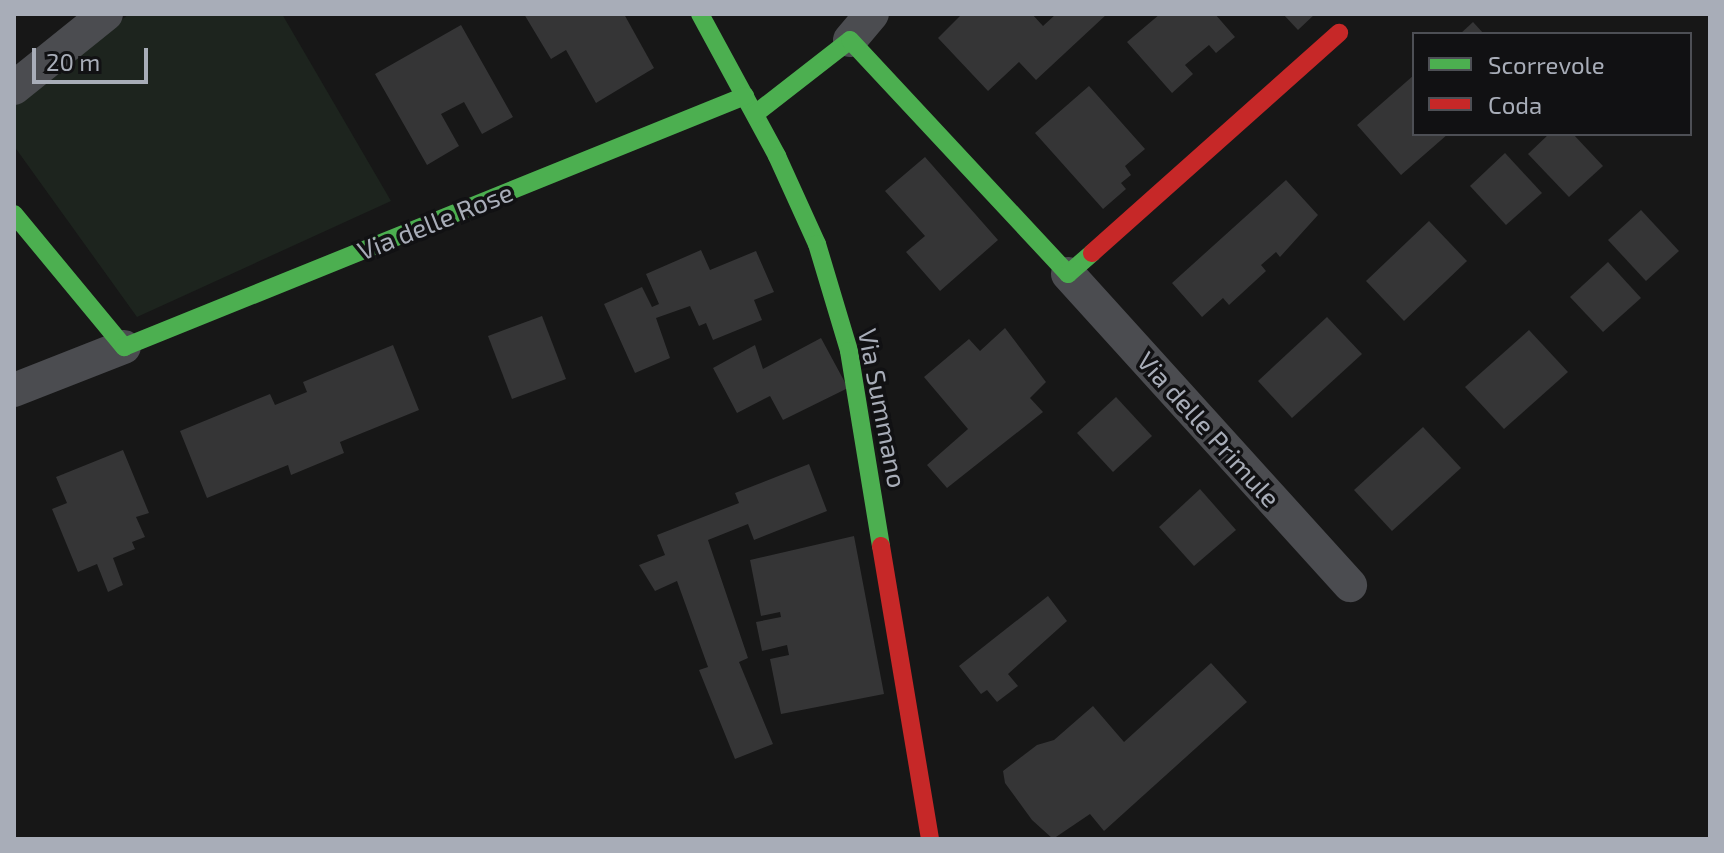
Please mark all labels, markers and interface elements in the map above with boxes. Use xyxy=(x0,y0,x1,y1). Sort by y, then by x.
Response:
scale bar xyxy=(36,32,152,82)
legend xyxy=(1412,32,1692,136)
text: 20 m xyxy=(46,47,100,76)
text: Scorrevole xyxy=(1488,50,1605,79)
text: Coda xyxy=(1488,90,1542,119)
street label: Via delle Rose xyxy=(353,176,517,266)
street label: Via Summano xyxy=(852,326,914,490)
street label: Via delle Primule xyxy=(1131,345,1287,513)

